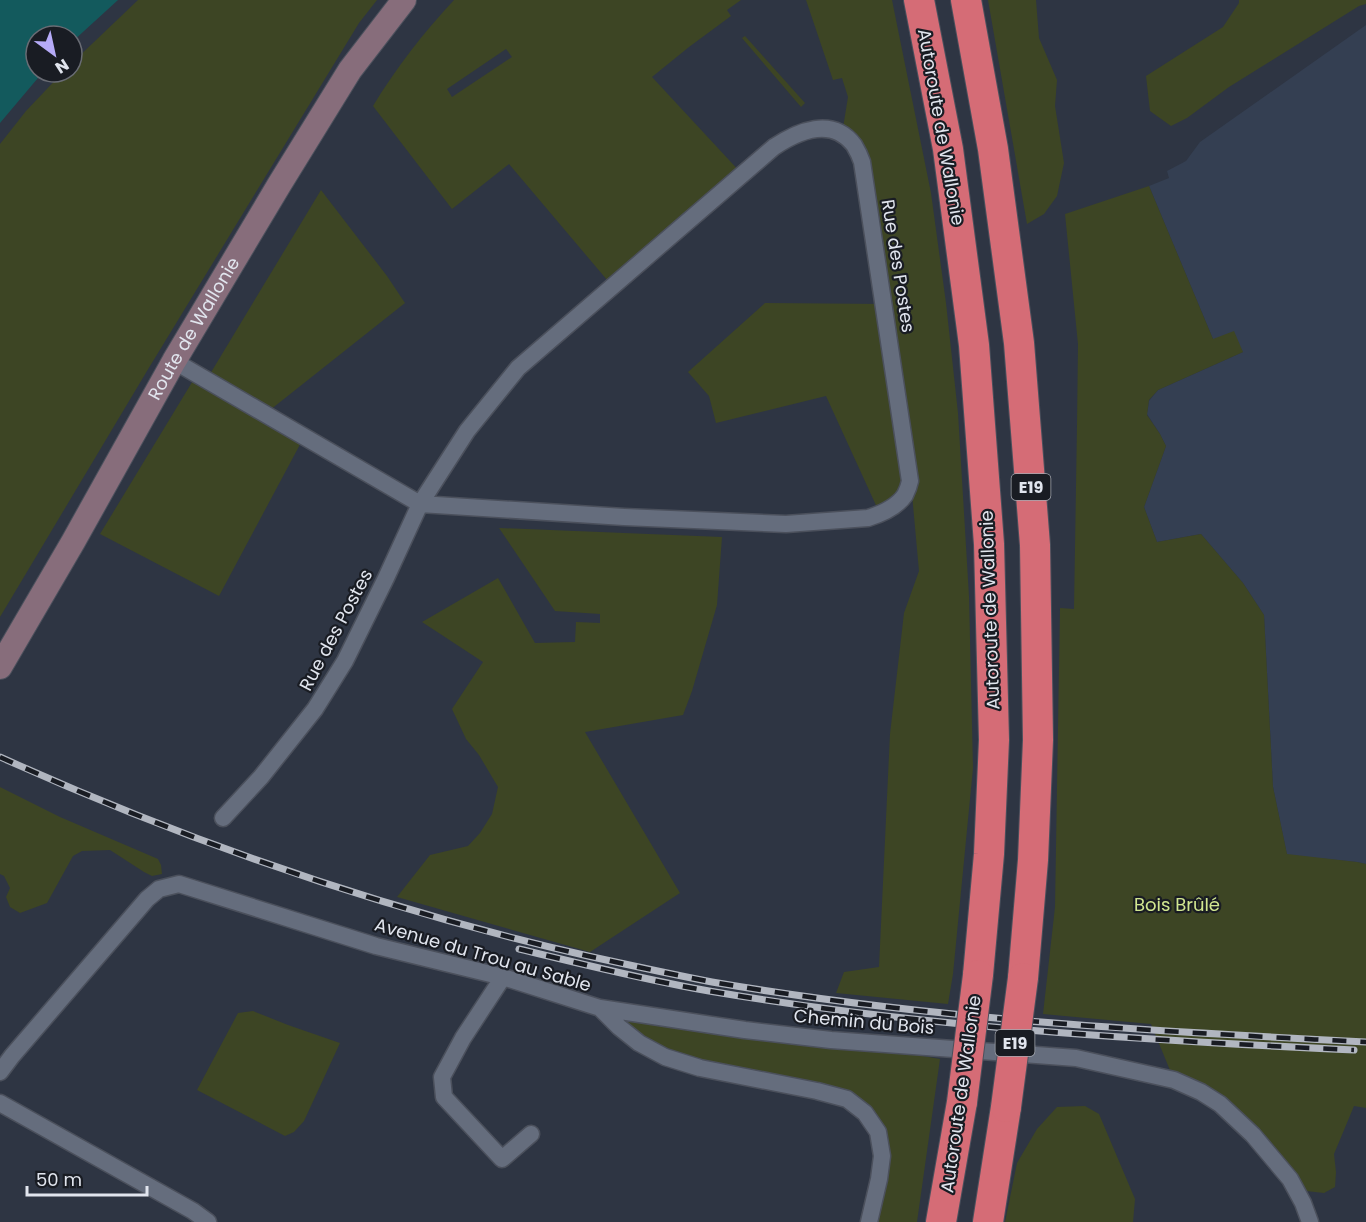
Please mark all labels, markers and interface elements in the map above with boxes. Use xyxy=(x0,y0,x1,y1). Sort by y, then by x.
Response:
north arrow xyxy=(24,24,84,84)
street label: Autoroute de Wallonie xyxy=(912,27,971,227)
text: N xyxy=(51,53,73,79)
street label: Rue des Postes xyxy=(876,198,921,334)
street label: Route de Wallonie xyxy=(142,252,245,404)
road number: E19 xyxy=(1012,474,1050,500)
street label: Autoroute de Wallonie xyxy=(974,510,1005,710)
street label: Rue des Postes xyxy=(293,565,378,695)
park label: Bois Brûlé xyxy=(1134,892,1220,917)
street label: Avenue du Trou au Sable xyxy=(372,912,594,997)
street label: Autoroute de Wallonie xyxy=(934,993,987,1194)
street label: Chemin du Bois xyxy=(793,1003,935,1040)
road number: E19 xyxy=(996,1030,1034,1056)
scale bar xyxy=(27,1159,147,1197)
text: 50 m xyxy=(36,1167,82,1192)

